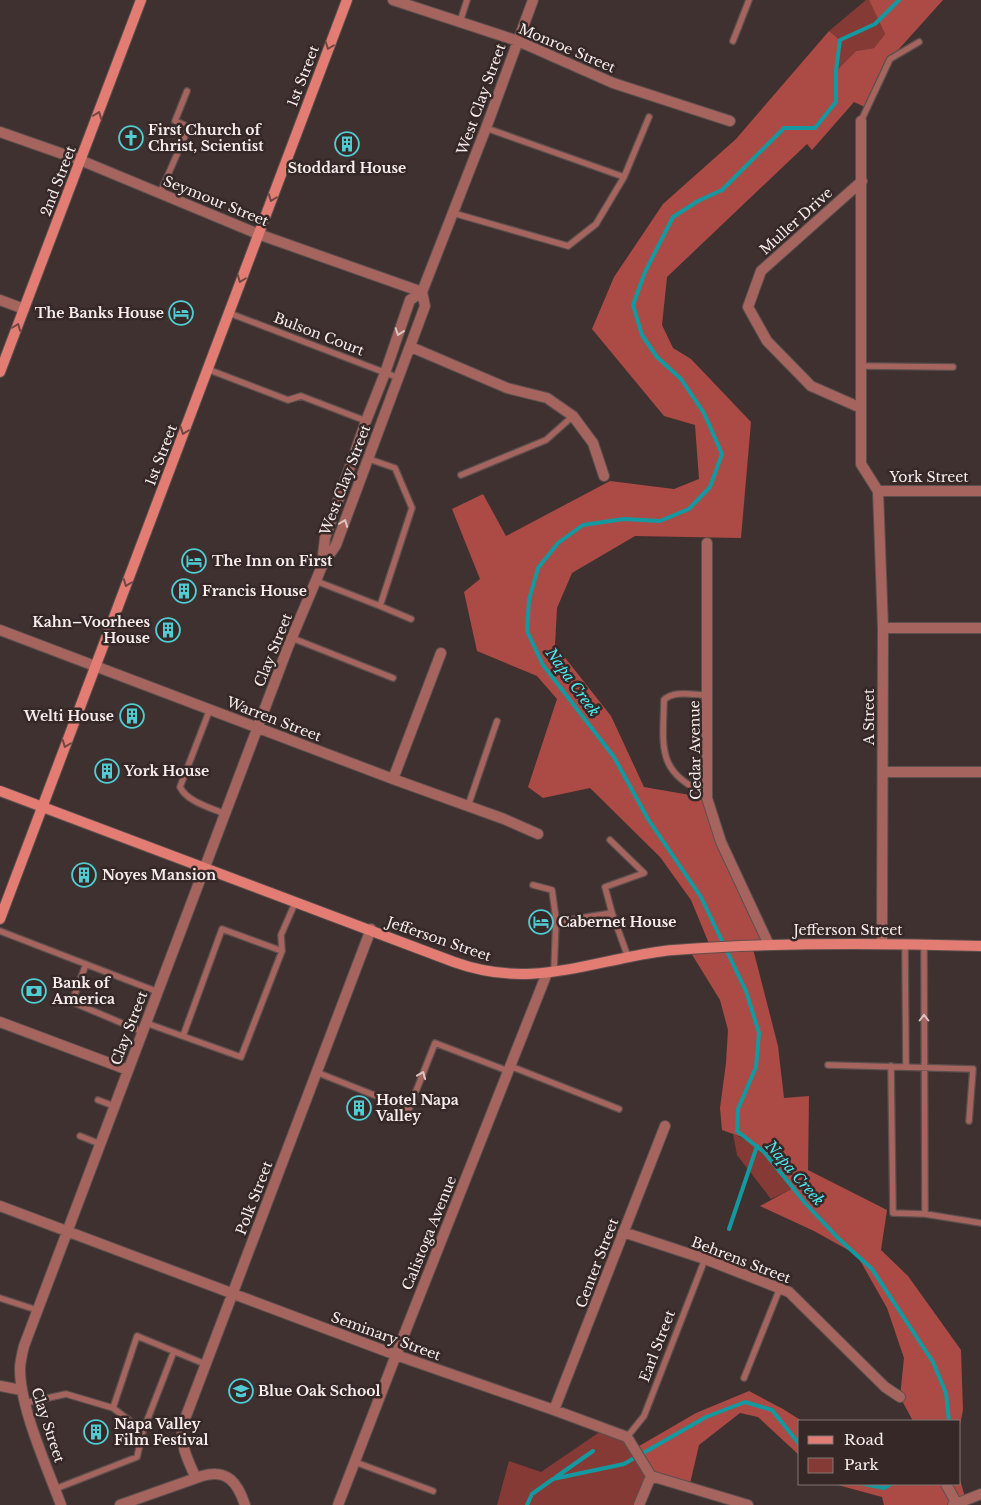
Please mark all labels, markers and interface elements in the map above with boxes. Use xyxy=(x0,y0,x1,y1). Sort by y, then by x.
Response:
street label: Monroe Street xyxy=(516,19,619,77)
street label: West Clay Street xyxy=(452,40,510,158)
one-way arrow xyxy=(325,41,335,49)
street label: 1st Street xyxy=(283,42,323,109)
one-way arrow xyxy=(92,111,102,120)
place label: First Church of Christ, Scientist xyxy=(148,121,264,155)
church icon: First Church of Christ, Scientist xyxy=(118,125,144,151)
building icon: Stoddard House xyxy=(334,131,360,157)
street label: 2nd Street xyxy=(36,143,80,219)
place label: Stoddard House xyxy=(288,159,406,177)
street label: Seymour Street xyxy=(161,172,272,231)
street label: Muller Drive xyxy=(756,184,836,258)
one-way arrow xyxy=(268,193,278,202)
one-way arrow xyxy=(237,275,247,283)
hotel icon: The Banks House xyxy=(168,300,194,326)
place label: The Banks House xyxy=(35,304,164,322)
street label: Bulson Court xyxy=(271,308,367,360)
one-way arrow xyxy=(11,323,21,332)
one-way arrow xyxy=(395,327,405,336)
street label: 1st Street xyxy=(141,421,181,488)
street label: West Clay Street xyxy=(315,422,375,539)
one-way arrow xyxy=(180,427,190,435)
street label: York Street xyxy=(888,468,969,486)
one-way arrow xyxy=(338,519,348,528)
hotel icon: The Inn on First xyxy=(181,548,207,574)
place label: The Inn on First xyxy=(212,552,333,570)
building icon: Francis House xyxy=(171,578,197,604)
one-way arrow xyxy=(123,579,133,587)
place label: Francis House xyxy=(202,582,307,600)
street label: Clay Street xyxy=(250,610,296,689)
place label: Kahn–Voorhees House xyxy=(32,613,150,647)
building icon: Kahn–Voorhees House xyxy=(155,617,181,643)
water label: Napa Creek xyxy=(541,643,604,720)
street label: A Street xyxy=(860,688,878,746)
street label: Warren Street xyxy=(223,692,325,746)
street label: Cedar Avenue xyxy=(685,700,705,800)
building icon: Welti House xyxy=(119,703,145,729)
place label: Welti House xyxy=(23,707,114,725)
one-way arrow xyxy=(62,739,72,748)
building icon: York House xyxy=(94,758,120,784)
place label: York House xyxy=(123,762,209,780)
building icon: Noyes Mansion xyxy=(71,862,97,888)
place label: Noyes Mansion xyxy=(102,866,216,884)
hotel icon: Cabernet House xyxy=(528,909,554,935)
street label: Jefferson Street xyxy=(383,912,494,966)
place label: Cabernet House xyxy=(558,913,676,931)
street label: Jefferson Street xyxy=(791,921,903,939)
place label: Bank of America xyxy=(51,974,115,1008)
bank icon: Bank of America xyxy=(21,978,47,1004)
street label: Clay Street xyxy=(107,988,152,1068)
one-way arrow xyxy=(919,1014,929,1022)
one-way arrow xyxy=(416,1071,427,1080)
place label: Hotel Napa Valley xyxy=(375,1091,459,1125)
building icon: Hotel Napa Valley xyxy=(346,1095,372,1121)
water label: Napa Creek xyxy=(761,1136,828,1210)
street label: Polk Street xyxy=(232,1158,277,1237)
street label: Calistoga Avenue xyxy=(398,1173,460,1293)
street label: Center Street xyxy=(572,1215,623,1310)
street label: Behrens Street xyxy=(689,1233,794,1287)
street label: Earl Street xyxy=(635,1307,679,1384)
street label: Seminary Street xyxy=(329,1308,444,1364)
school or university icon: Blue Oak School xyxy=(228,1378,254,1404)
place label: Blue Oak School xyxy=(258,1382,381,1400)
street label: Clay Street xyxy=(27,1385,69,1465)
place label: Napa Valley Film Festival xyxy=(114,1415,209,1449)
building icon: Napa Valley Film Festival xyxy=(83,1419,109,1445)
legend xyxy=(798,1420,961,1485)
text: Road xyxy=(844,1430,884,1449)
text: Park xyxy=(844,1455,880,1474)

